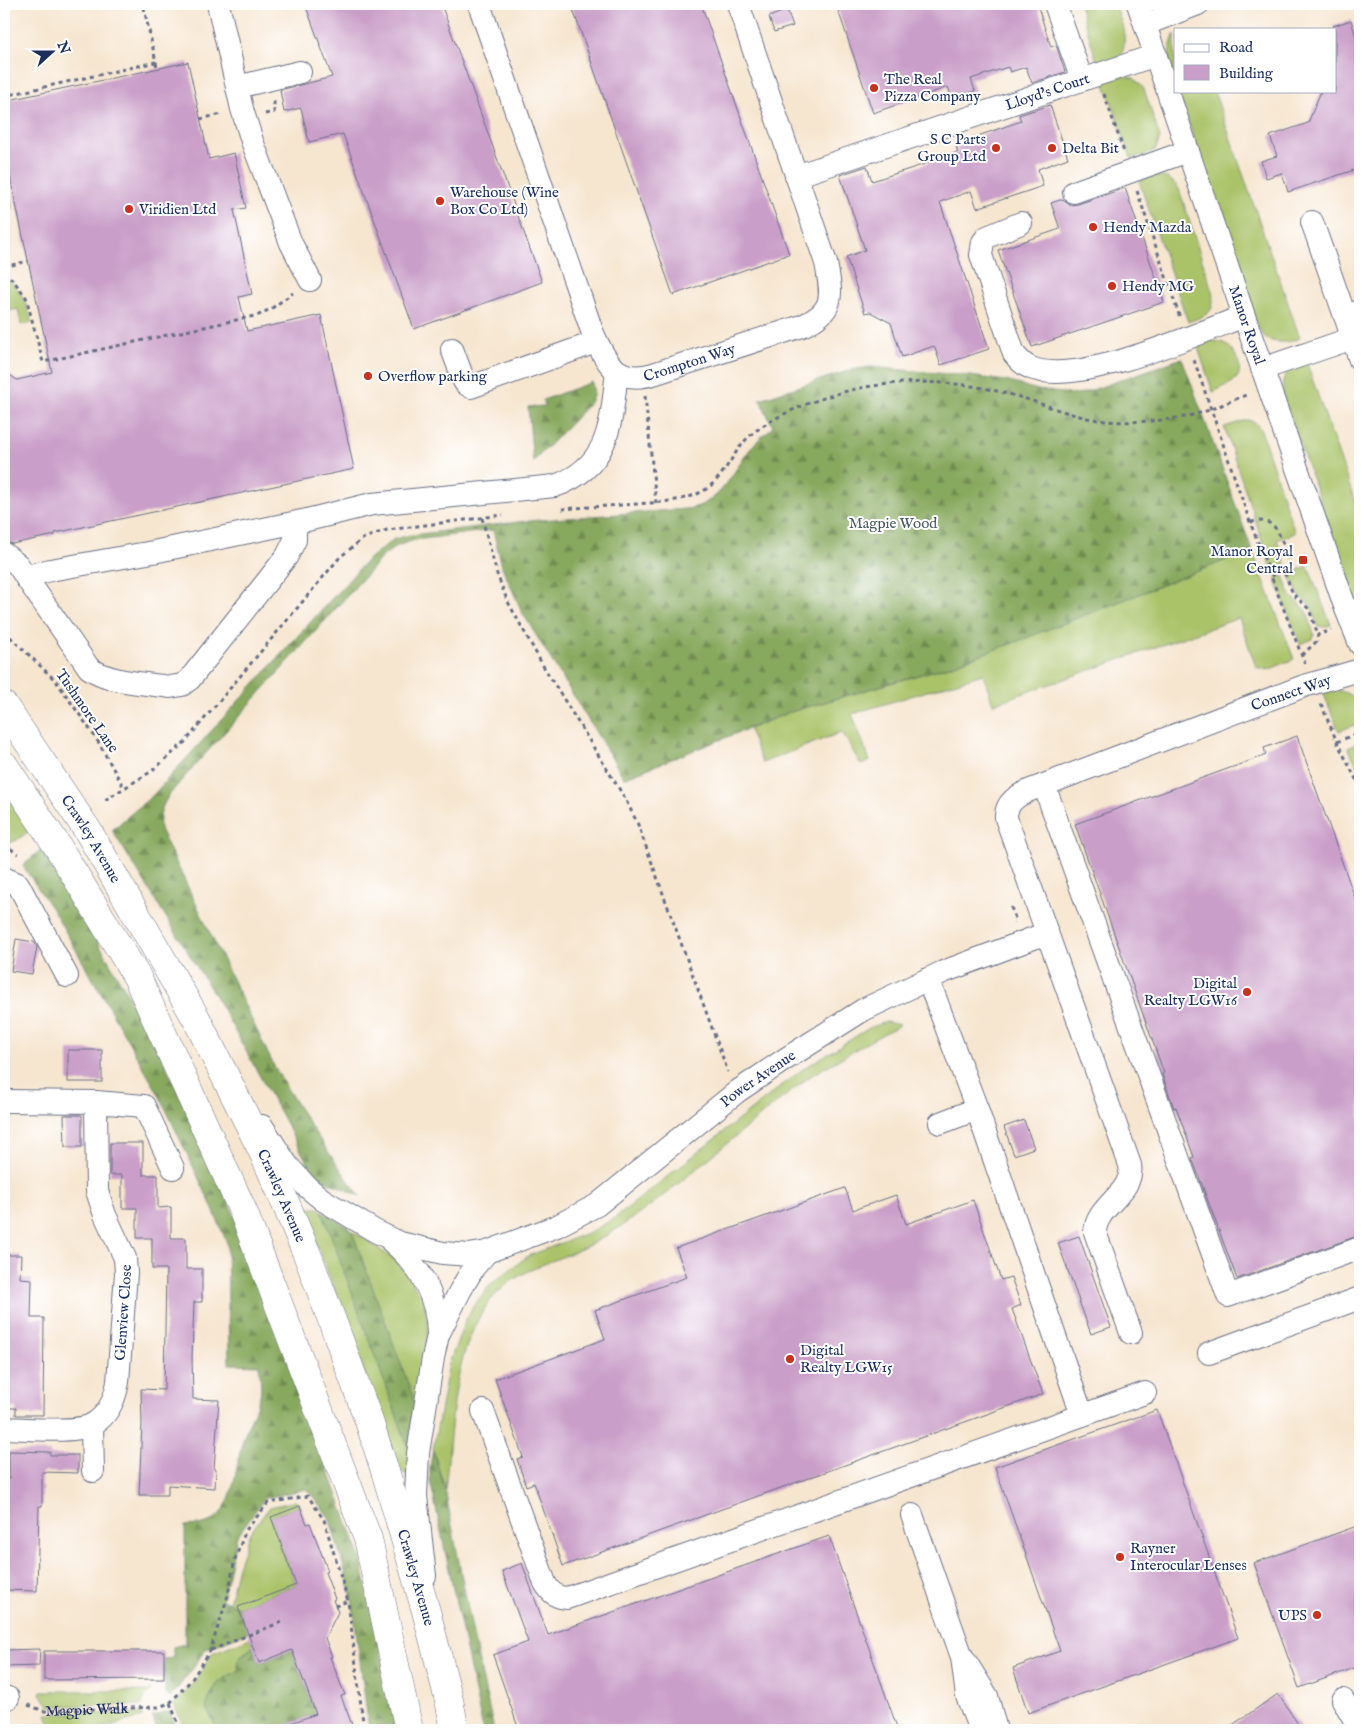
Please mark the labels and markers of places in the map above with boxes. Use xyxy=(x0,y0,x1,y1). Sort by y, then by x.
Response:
place label: The Real Pizza Company xyxy=(884,70,981,106)
marker: The Real Pizza Company xyxy=(868,82,880,94)
place label: S C Parts Group Ltd xyxy=(918,130,987,166)
place label: Delta Bit xyxy=(1062,139,1119,158)
marker: S C Parts Group Ltd xyxy=(990,142,1002,154)
marker: Delta Bit xyxy=(1046,142,1058,154)
place label: Warehouse (Wine Box Co Ltd) xyxy=(450,183,559,219)
marker: Warehouse (Wine Box Co Ltd) xyxy=(434,195,446,207)
place label: Viridien Ltd xyxy=(138,200,217,219)
marker: Viridien Ltd xyxy=(123,203,135,215)
place label: Hendy Mazda xyxy=(1103,218,1192,237)
marker: Hendy Mazda xyxy=(1087,221,1099,233)
place label: Hendy MG xyxy=(1122,277,1194,296)
marker: Hendy MG xyxy=(1106,280,1118,292)
place label: Overflow parking xyxy=(378,367,488,386)
marker: Overflow parking xyxy=(362,370,374,382)
place label: Manor Royal Central xyxy=(1210,542,1294,578)
marker: Manor Royal Central xyxy=(1297,554,1309,566)
place label: Digital Realty LGW16 xyxy=(1144,974,1238,1010)
marker: Digital Realty LGW16 xyxy=(1241,986,1253,998)
place label: Digital Realty LGW15 xyxy=(800,1341,893,1377)
marker: Digital Realty LGW15 xyxy=(784,1353,796,1365)
place label: Rayner Interocular Lenses xyxy=(1130,1539,1247,1575)
marker: Rayner Interocular Lenses xyxy=(1114,1551,1126,1563)
place label: UPS xyxy=(1278,1606,1307,1625)
marker: UPS xyxy=(1311,1609,1323,1621)

